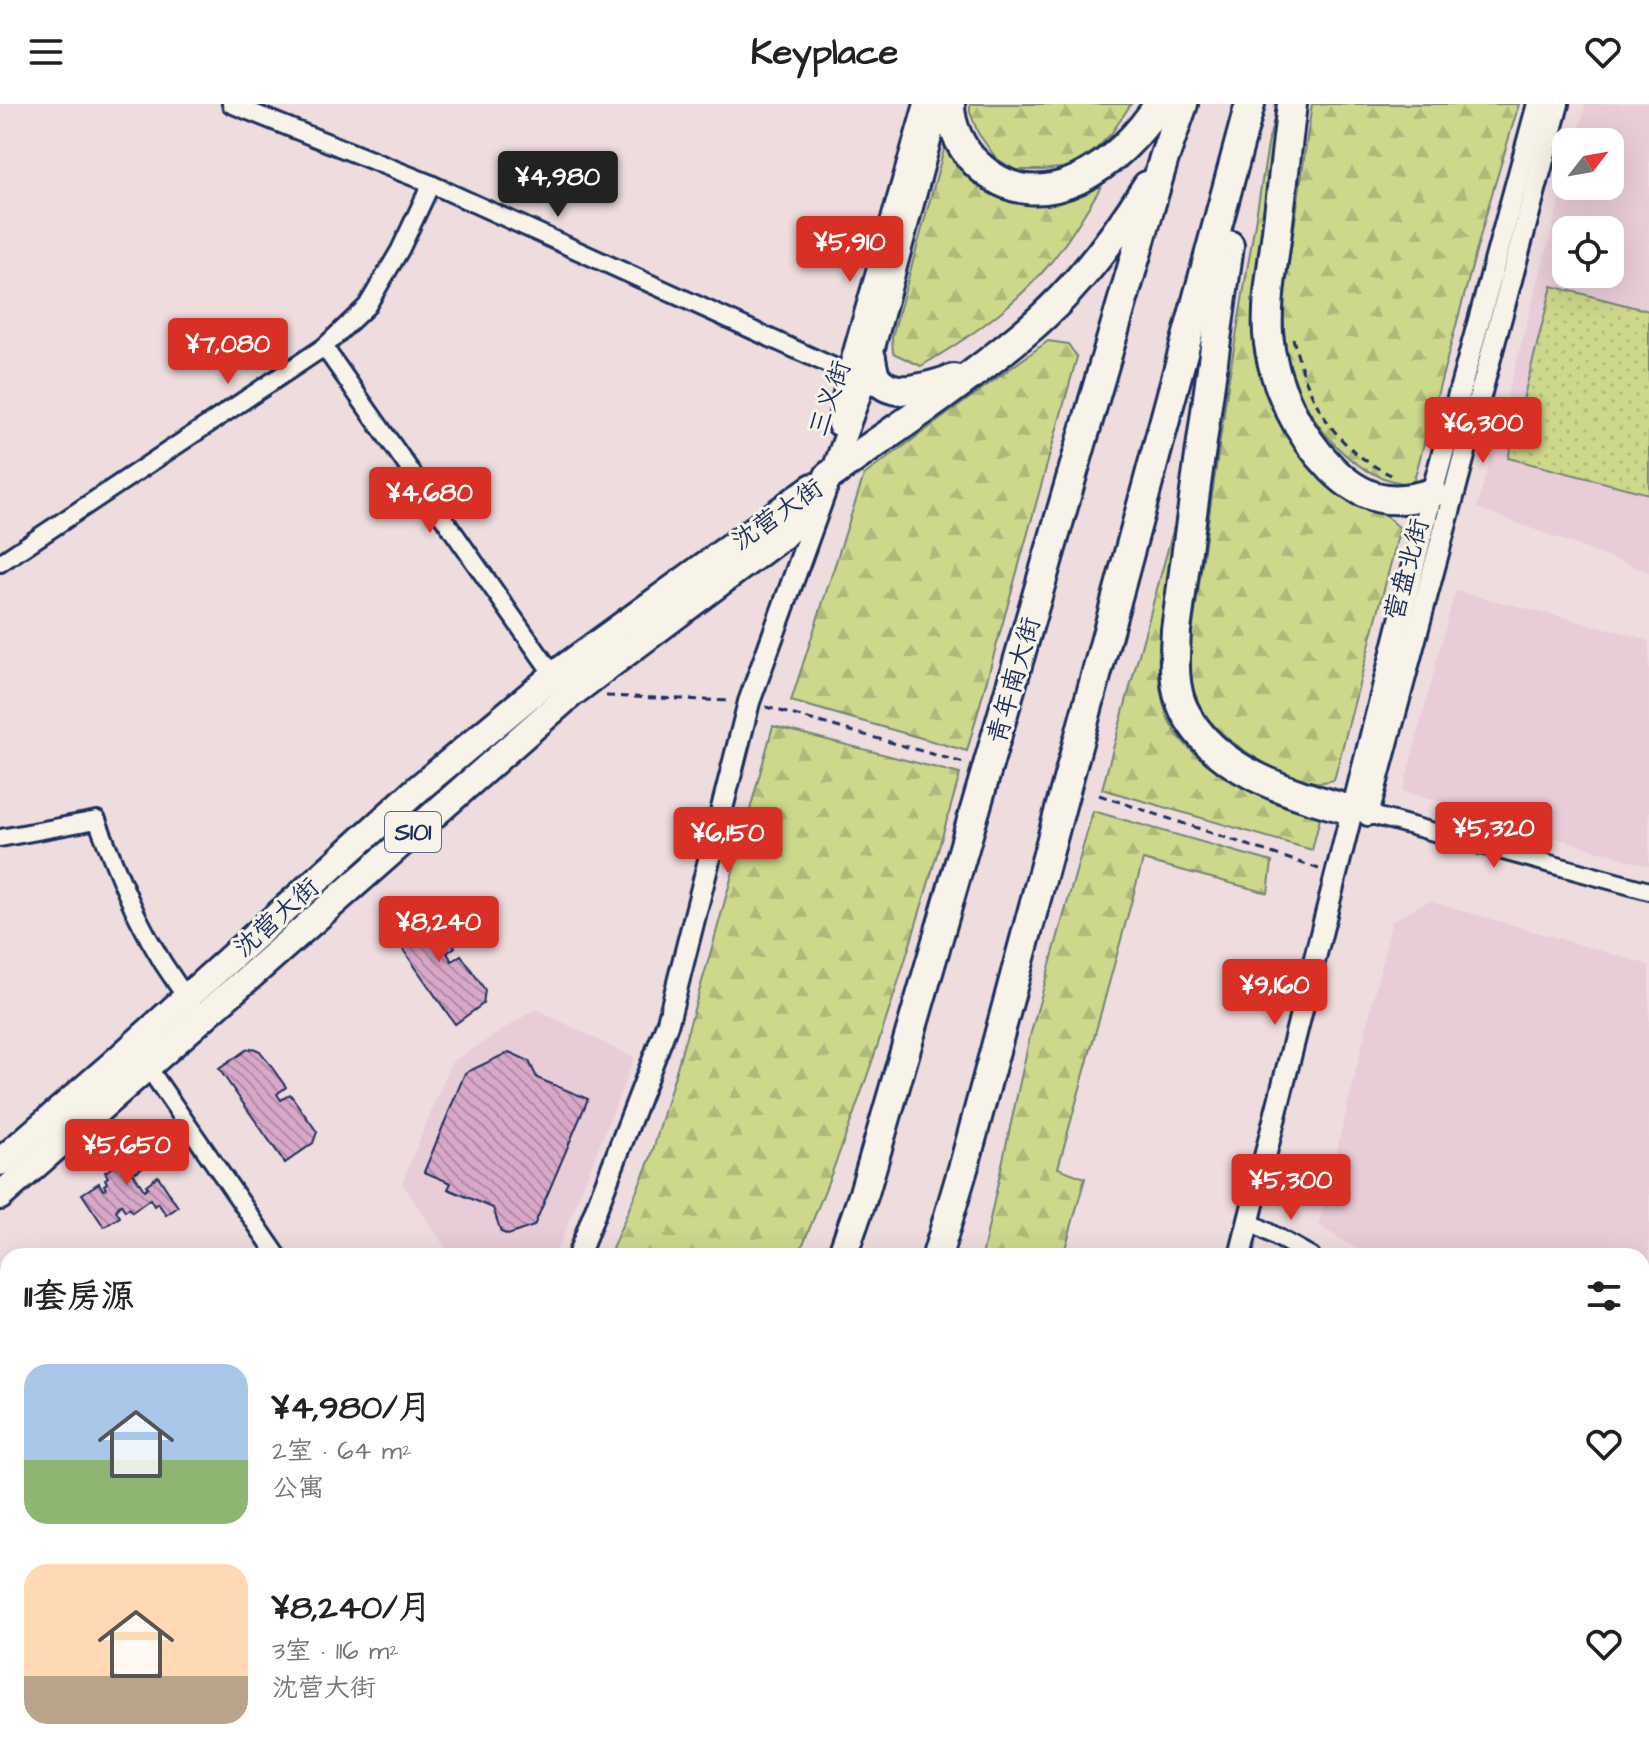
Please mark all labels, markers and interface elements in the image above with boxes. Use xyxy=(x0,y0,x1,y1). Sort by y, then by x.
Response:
text: Keyplace xyxy=(751,27,898,78)
icon: menu xyxy=(24,30,68,74)
icon: heart xyxy=(1581,30,1625,74)
north arrow xyxy=(1552,128,1624,200)
map controls xyxy=(1552,128,1624,288)
pin: ¥4,980 xyxy=(493,151,623,219)
text: ¥4,980 xyxy=(516,159,600,195)
pin: ¥5,910 xyxy=(785,216,915,284)
button: locate xyxy=(1552,216,1624,288)
text: ¥5,910 xyxy=(814,224,886,260)
pin: ¥7,080 xyxy=(163,318,293,386)
text: ¥7,080 xyxy=(186,326,270,362)
street label: 三义街 xyxy=(800,356,860,441)
pin: ¥6,300 xyxy=(1418,397,1548,465)
text: ¥6,300 xyxy=(1443,405,1523,441)
pin: ¥4,680 xyxy=(365,467,495,535)
street label: 沈营大街 xyxy=(725,470,831,559)
text: ¥4,680 xyxy=(387,475,473,511)
street label: 营盘北街 xyxy=(1376,514,1438,624)
street label: 青年南大街 xyxy=(979,613,1049,748)
pin: ¥5,320 xyxy=(1429,802,1559,870)
pin: ¥6,150 xyxy=(663,807,793,875)
text: ¥5,320 xyxy=(1453,810,1535,846)
road number: S101 xyxy=(385,812,441,852)
text: ¥6,150 xyxy=(692,815,764,851)
street label: 沈营大街 xyxy=(226,870,327,966)
pin: ¥8,240 xyxy=(374,896,504,964)
text: ¥8,240 xyxy=(397,904,481,940)
pin: ¥9,160 xyxy=(1210,959,1340,1027)
text: ¥9,160 xyxy=(1240,967,1310,1003)
pin: ¥5,650 xyxy=(62,1119,192,1187)
text: ¥5,650 xyxy=(83,1127,171,1163)
pin: ¥5,300 xyxy=(1226,1154,1356,1222)
text: ¥5,300 xyxy=(1250,1162,1332,1198)
text: 11套房源 xyxy=(24,1273,135,1321)
icon: filters xyxy=(1582,1274,1626,1318)
text: ¥4,980/月 xyxy=(272,1384,432,1432)
icon: home xyxy=(88,1396,184,1492)
icon: heart xyxy=(1582,1422,1626,1466)
text: 2室 · 64 m² xyxy=(272,1433,412,1469)
text: 公寓 xyxy=(272,1470,324,1506)
text: ¥8,240/月 xyxy=(272,1584,432,1632)
icon: home xyxy=(88,1596,184,1692)
icon: heart xyxy=(1582,1622,1626,1666)
text: 3室 · 116 m² xyxy=(272,1633,399,1669)
text: 沈营大街 xyxy=(272,1670,376,1706)

